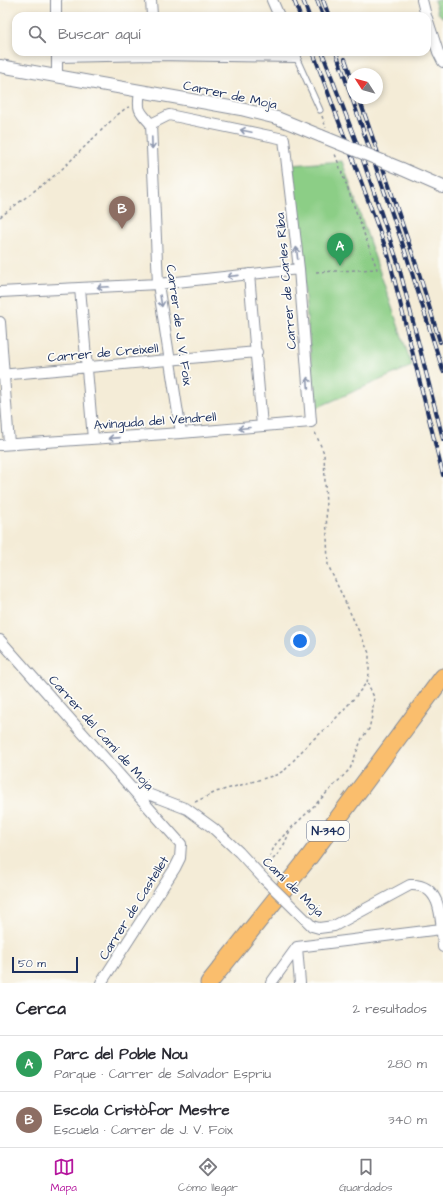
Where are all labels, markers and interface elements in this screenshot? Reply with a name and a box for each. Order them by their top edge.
search box [12,12,431,56]
icon: search [26,23,48,45]
text: Buscar aquí [58,24,140,45]
north arrow [347,68,383,104]
street label: Carrer de Moja [181,76,279,114]
one-way arrow [240,126,253,134]
one-way arrow [149,136,156,149]
pin: B [109,196,135,229]
street label: Carrer de Carles Riba [271,211,301,350]
pin: A [327,233,353,266]
one-way arrow [294,247,301,260]
street label: Carrer de J. V. Foix [162,263,197,388]
one-way arrow [227,272,240,280]
one-way arrow [97,283,110,290]
one-way arrow [157,294,165,307]
street label: Carrer de Creixell [47,339,159,367]
one-way arrow [304,377,311,390]
street label: Avinguda del Vendrell [93,408,217,435]
one-way arrow [238,424,251,431]
one-way arrow [108,434,121,441]
your location [290,631,310,651]
street label: Carrer del Camí de Moja [44,671,158,795]
road number: N-340 [307,821,349,841]
street label: Carrer de Castellet [95,852,174,963]
street label: Camí de Moja [258,853,328,921]
scale bar [12,955,78,974]
text: 50 m [18,956,46,971]
text: Cerca [16,997,66,1021]
text: 2 resultados [353,1000,427,1018]
text: Parc del Poble Nou [54,1044,188,1065]
text: A [25,1055,33,1073]
text: 280 m [388,1055,427,1073]
text: Parque · Carrer de Salvador Espriu [54,1065,271,1083]
text: Escola Cristòfor Mestre [54,1100,230,1121]
text: B [24,1111,34,1129]
text: 340 m [388,1111,427,1129]
text: Escuela · Carrer de J. V. Foix [54,1121,233,1139]
tab: Mapa [51,1156,77,1195]
tab: Cómo llegar [178,1156,238,1195]
tab: Guardados [339,1156,392,1195]

